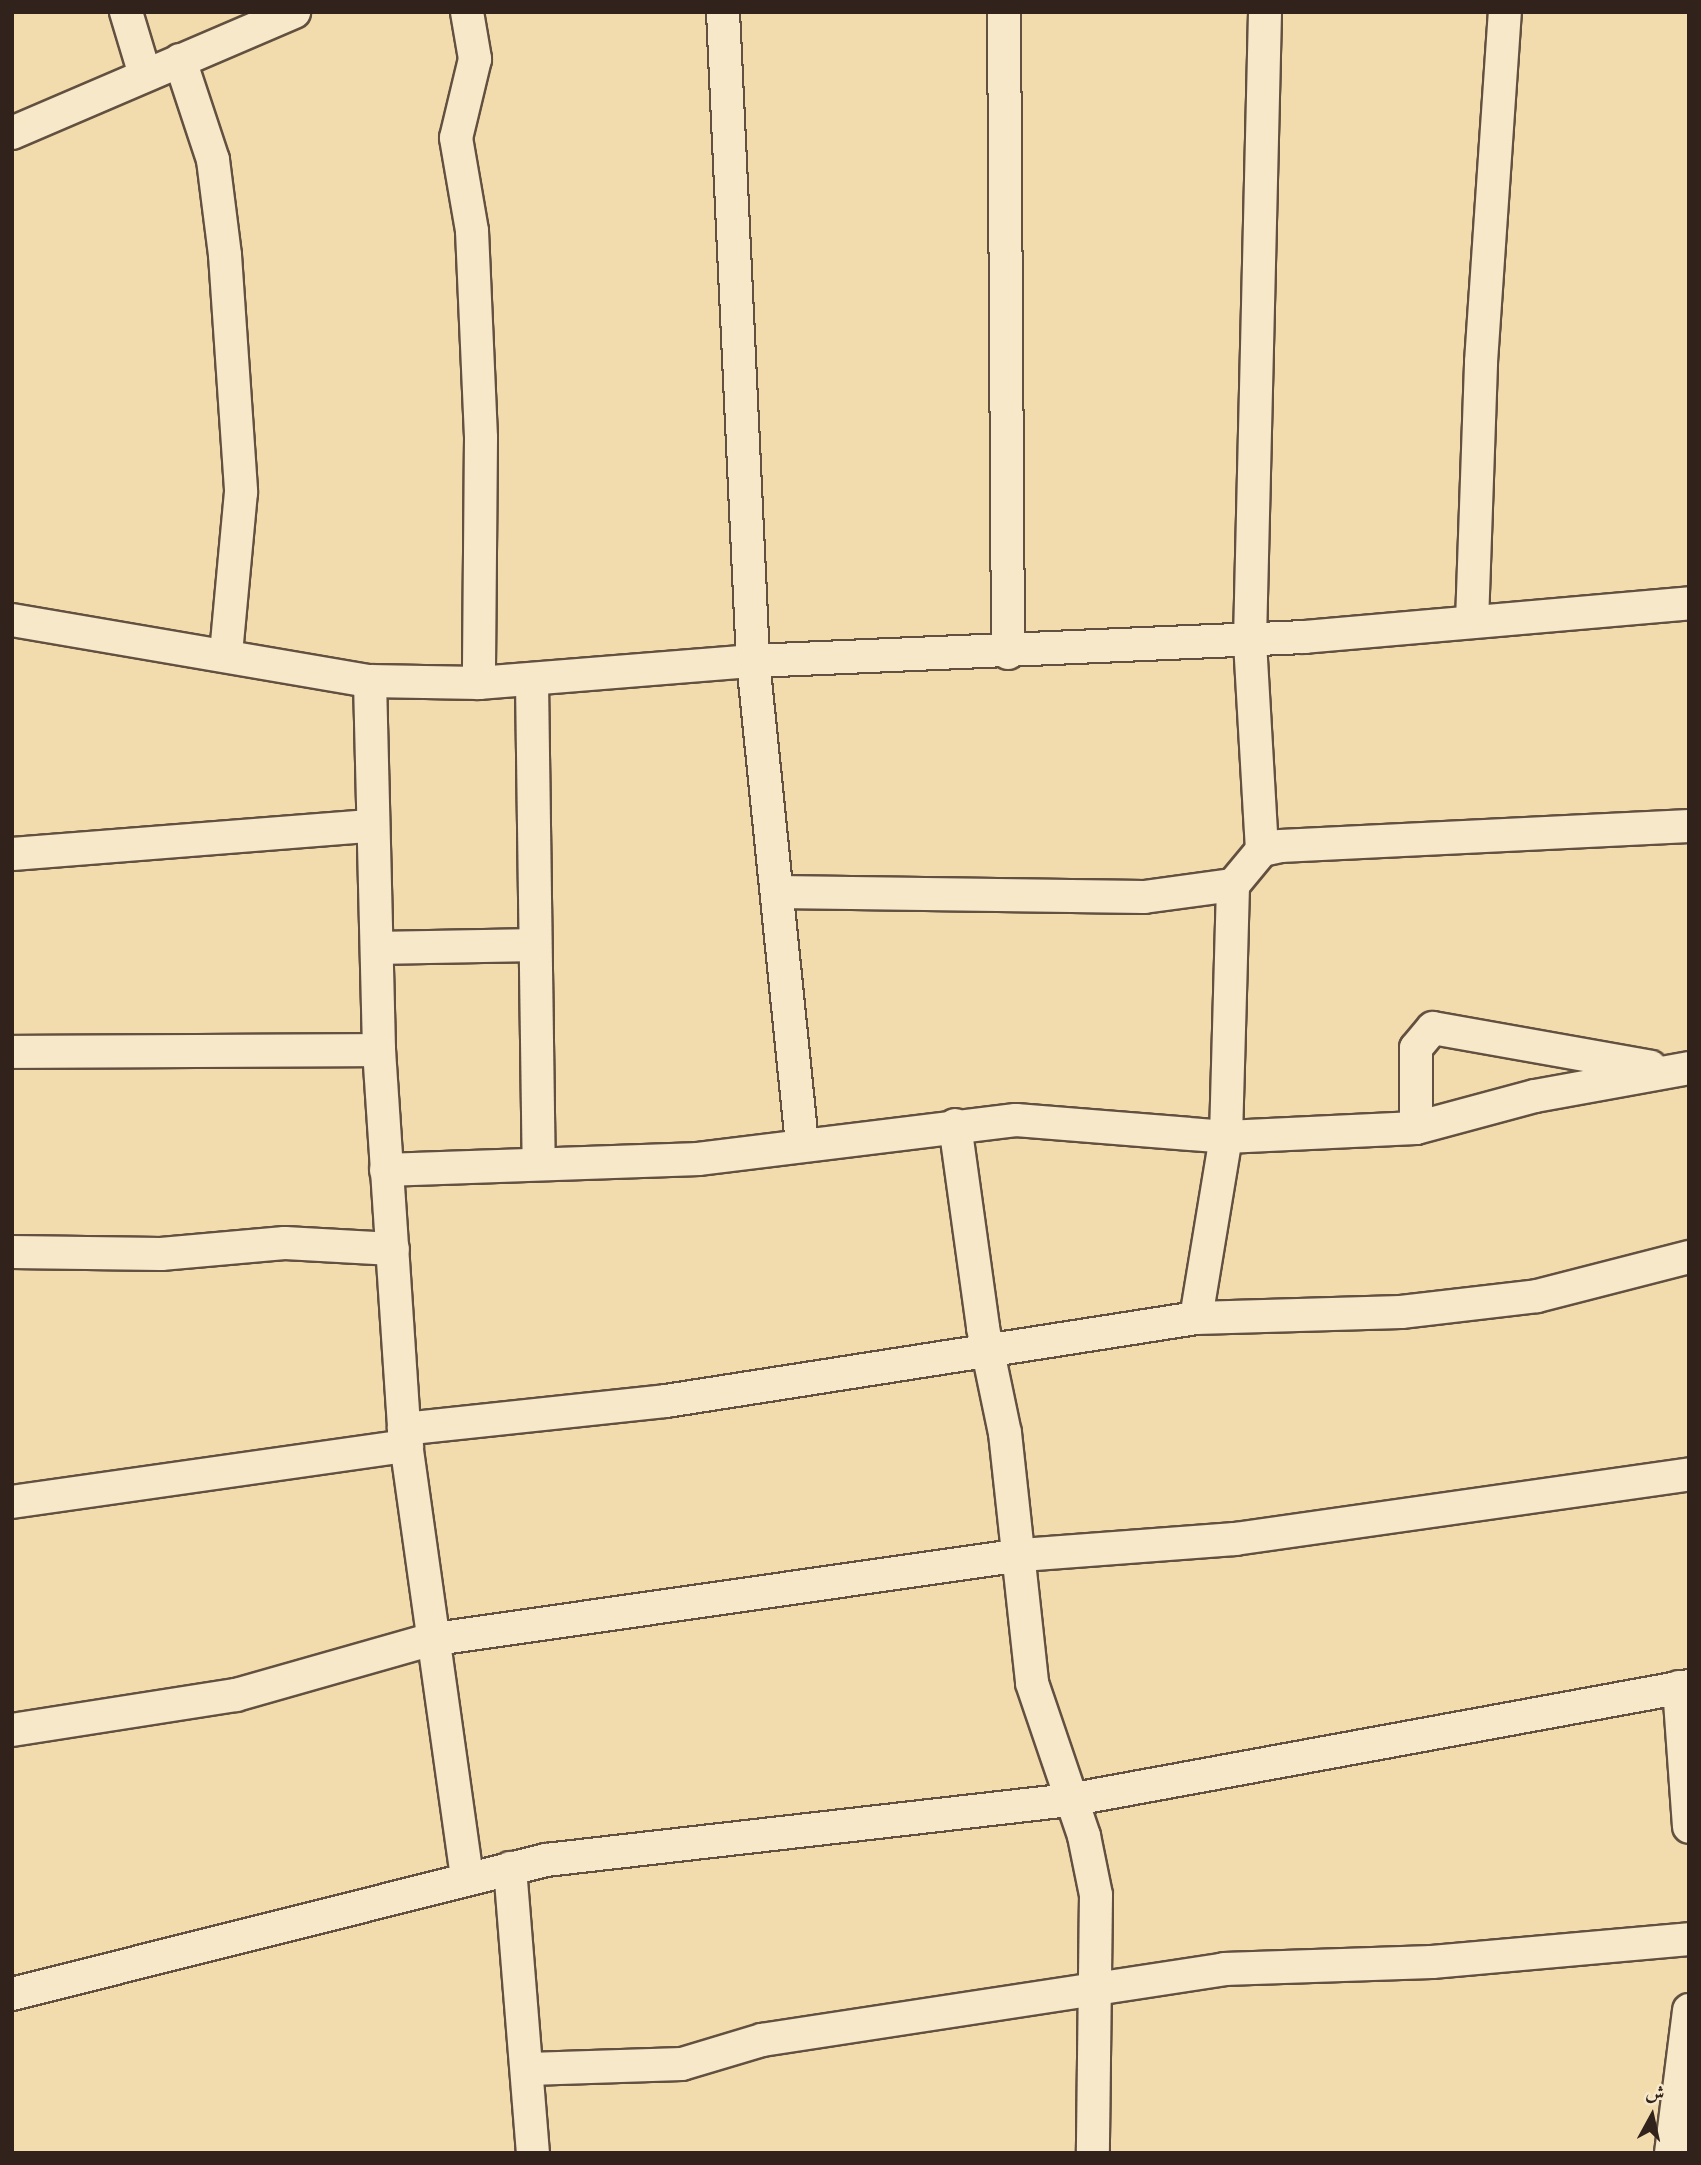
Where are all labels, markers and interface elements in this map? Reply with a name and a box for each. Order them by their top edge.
text: ش [1644,2080,1666,2109]
north arrow [1617,2081,1687,2151]

